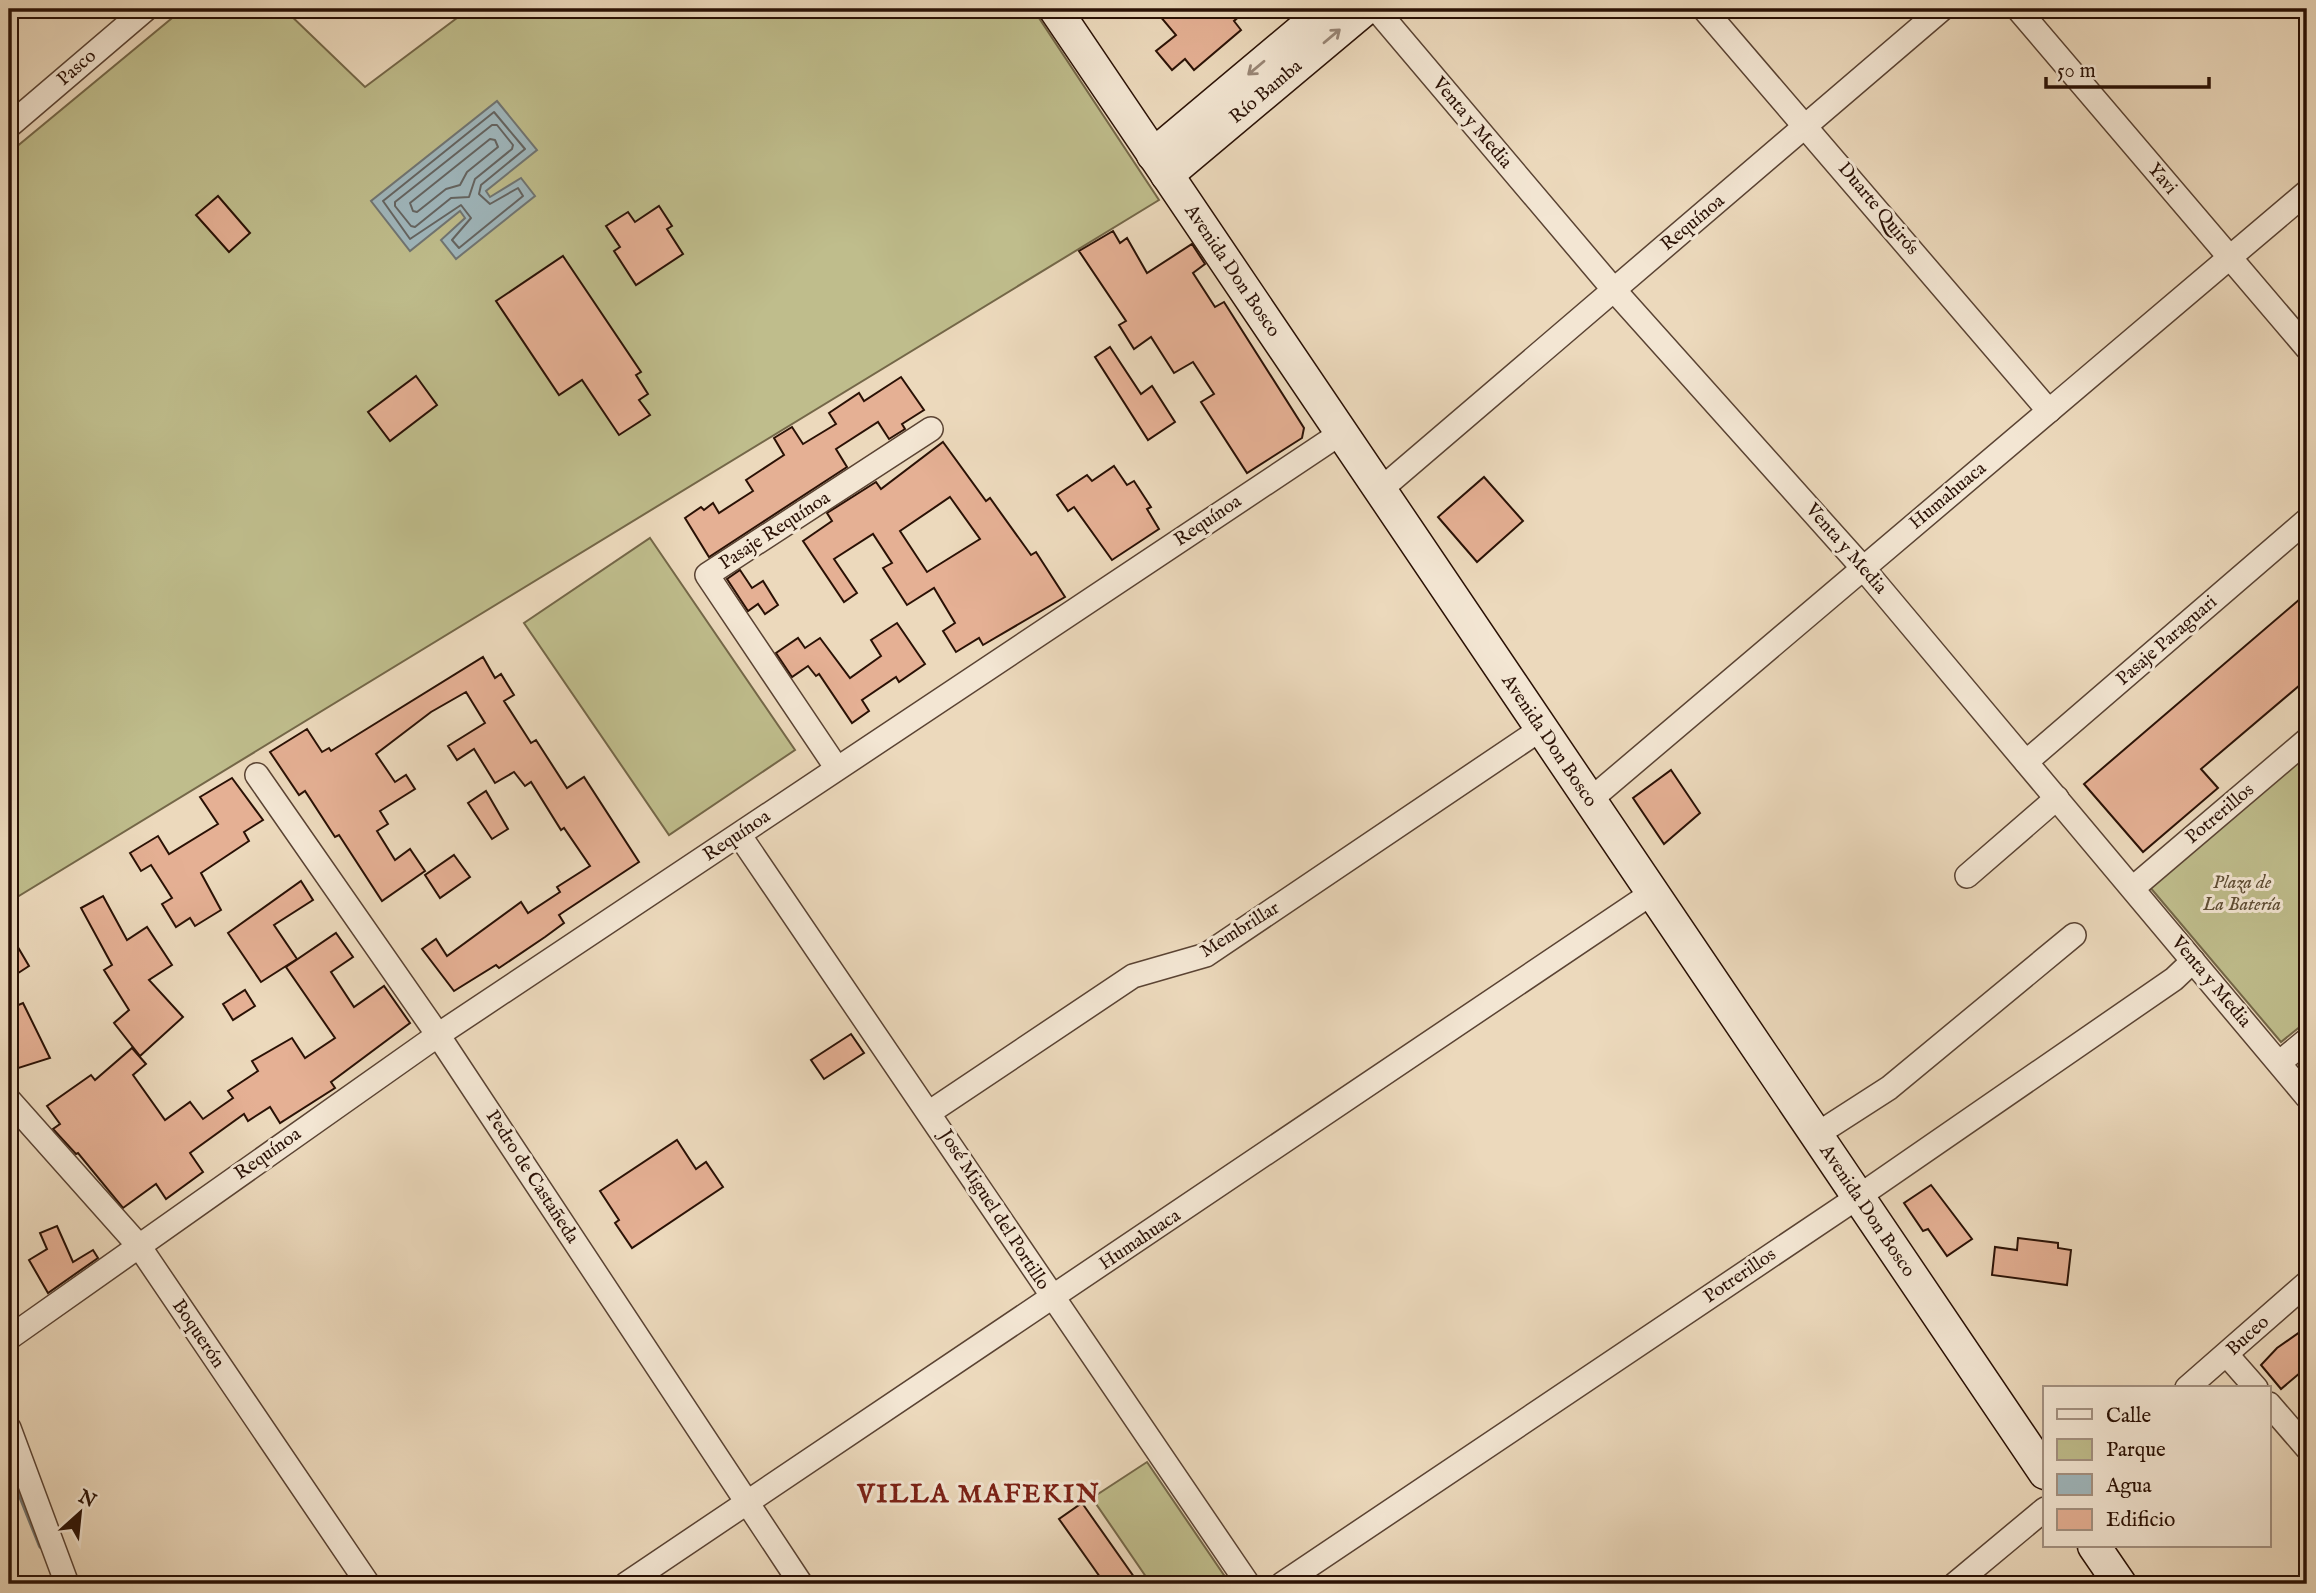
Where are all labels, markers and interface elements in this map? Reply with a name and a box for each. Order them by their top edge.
one-way arrow [1322,29,1340,44]
street label: Pasco [52,44,102,92]
scale bar [2046,46,2209,90]
street label: Río Bamba [1225,54,1308,129]
text: 50 m [2057,58,2096,85]
one-way arrow [1247,60,1265,76]
street label: Venta y Media [1426,71,1518,174]
street label: Duarte Quirós [1832,158,1924,260]
street label: Yavi [2142,158,2182,200]
street label: Requínoa [1656,189,1730,257]
street label: Avenida Don Bosco [1178,199,1285,342]
street label: Humahuaca [1905,456,1992,535]
street label: Pasaje Requínoa [715,486,836,576]
street label: Requínoa [1170,489,1247,552]
street label: Venta y Media [1799,498,1892,600]
street label: Pasaje Paraguari [2112,591,2222,691]
street label: Avenida Don Bosco [1495,669,1602,812]
street label: Potrerillos [2181,778,2259,850]
street label: Requínoa [699,804,776,867]
park label: Plaza de La Batería [2202,871,2281,917]
street label: Membrillar [1196,896,1284,964]
street label: Venta y Media [2165,930,2257,1033]
street label: Pedro de Castañeda [480,1106,585,1249]
street label: Requínoa [230,1122,307,1186]
street label: José Miguel del Portillo [932,1124,1055,1295]
street label: Avenida Don Bosco [1813,1139,1920,1282]
street label: Humahuaca [1095,1204,1186,1276]
street label: Potrerillos [1699,1243,1781,1309]
street label: Boquerón [166,1295,230,1373]
street label: Buceo [2222,1311,2274,1361]
legend [2043,1386,2270,1548]
text: Calle [2106,1403,2151,1430]
text: Parque [2106,1437,2166,1464]
text: Agua [2105,1473,2152,1500]
north arrow [46,1478,116,1548]
district label: VILLA MAFEKIN [856,1478,1101,1511]
text: N [73,1485,100,1514]
text: Edificio [2106,1507,2175,1534]

